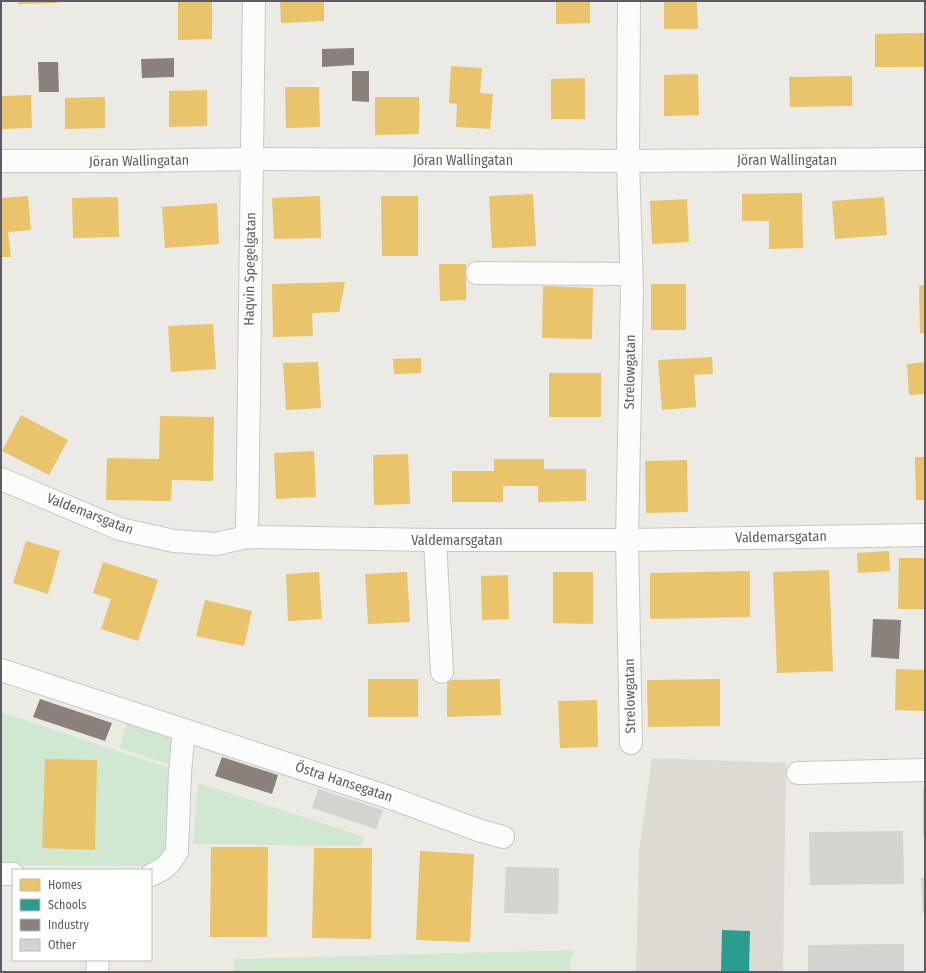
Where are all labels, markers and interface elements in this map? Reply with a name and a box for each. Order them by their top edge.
street label: Jöran Wallingatan [89,152,189,170]
street label: Jöran Wallingatan [413,152,513,169]
street label: Jöran Wallingatan [737,152,837,169]
street label: Haqvin Spegelgatan [241,212,259,326]
street label: Strelowgatan [621,334,639,410]
street label: Valdemarsgatan [44,490,136,538]
street label: Valdemarsgatan [735,528,827,546]
street label: Valdemarsgatan [411,532,503,549]
street label: Strelowgatan [621,658,639,734]
street label: Östra Hansegatan [293,757,395,806]
legend [12,869,152,961]
text: Homes [48,878,82,892]
text: Schools [48,898,86,912]
text: Industry [48,918,89,932]
text: Other [48,938,77,952]

